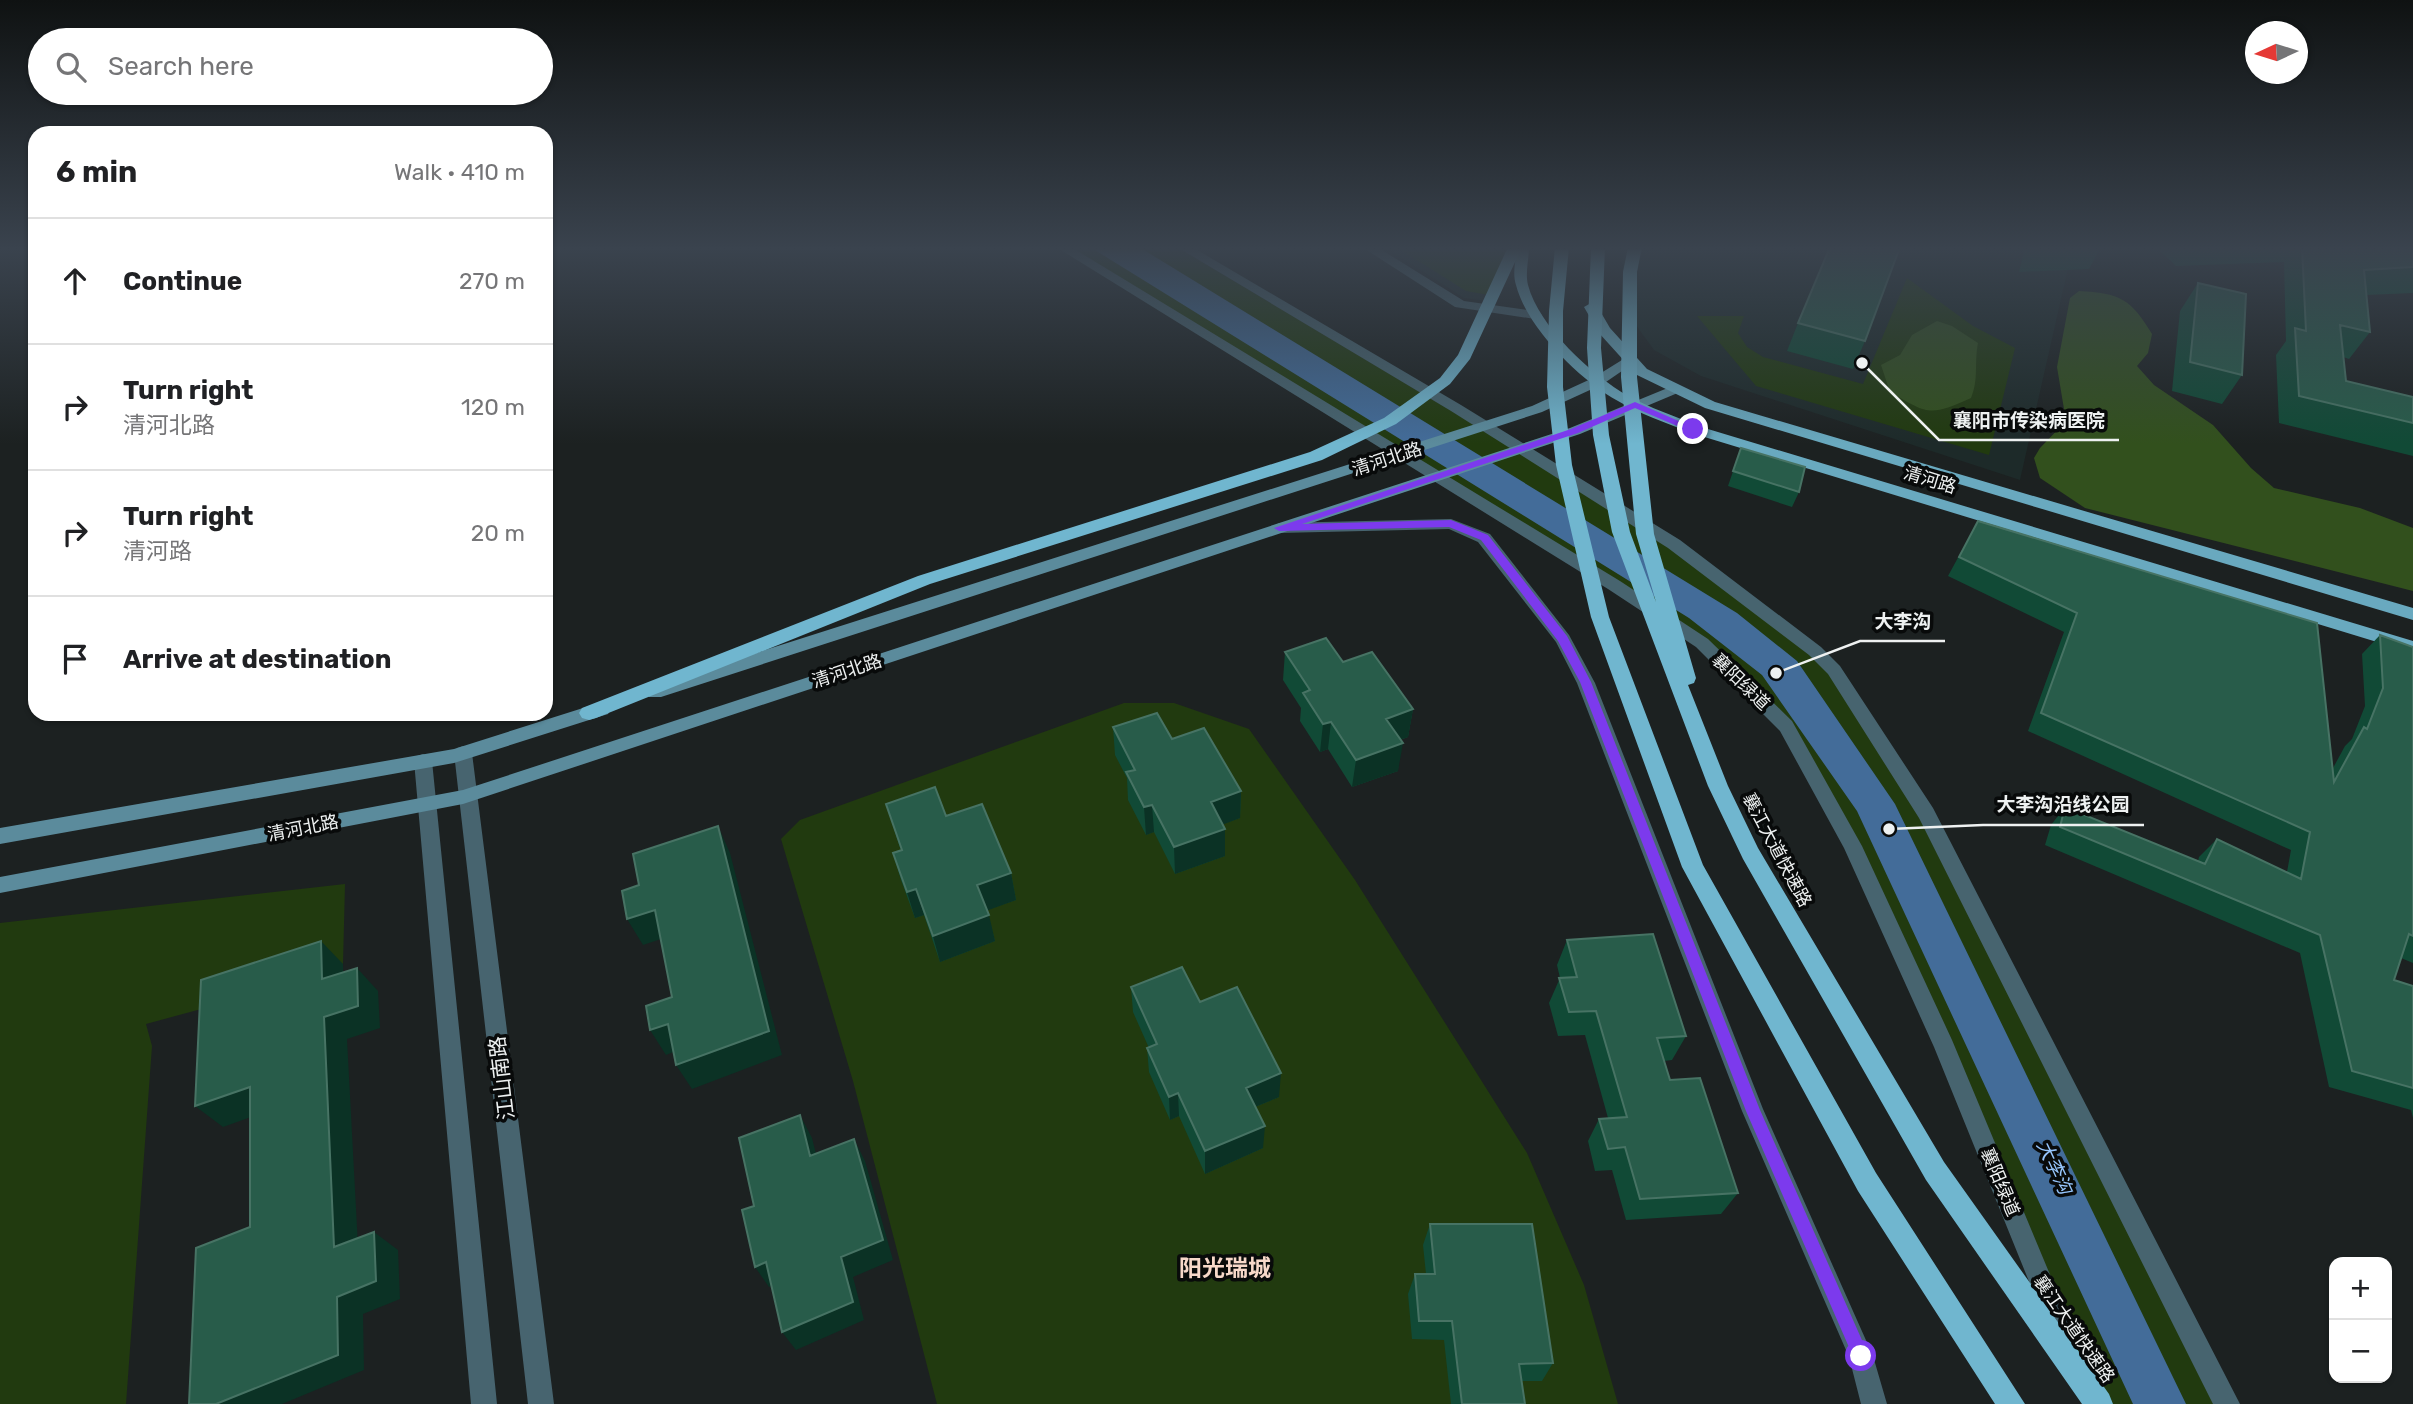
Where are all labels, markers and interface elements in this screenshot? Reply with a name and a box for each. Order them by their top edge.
north arrow [2245,21,2308,84]
search box [28,28,553,105]
icon: search [52,48,90,86]
text: Search here [108,51,254,82]
text: 6 min [56,154,137,190]
text: Walk · 410 m [394,158,525,186]
icon: ahead [56,262,94,300]
text: Continue [123,266,242,297]
text: 270 m [459,267,525,295]
text: Turn right [123,375,253,406]
icon: right [56,388,94,426]
text: 120 m [461,393,525,421]
callout: 襄阳市传染病医院 [1939,400,2119,440]
text: 襄阳市传染病医院 [1953,409,2105,432]
text: 清河北路 [123,411,215,439]
route end [1677,413,1708,444]
street label: 清河北路 [1349,437,1425,481]
street label: 清河路 [1901,462,1959,498]
text: Turn right [123,501,253,532]
icon: right [56,514,94,552]
text: 20 m [471,519,525,547]
text: 清河路 [123,537,192,565]
callout: 大李沟 [1860,601,1945,641]
text: 大李沟 [1874,610,1932,633]
icon: arrive [56,640,94,678]
text: Arrive at destination [123,644,391,675]
street label: 清河北路 [809,649,885,693]
street label: 襄阳绿道 [1707,649,1775,715]
callout: 大李沟沿线公园 [1983,785,2144,825]
street label: 襄江大道快速路 [1738,789,1816,911]
text: 大李沟沿线公园 [1996,793,2130,816]
street label: 清河北路 [266,810,340,846]
street label: 江山南路 [484,1035,519,1121]
water label: 大李沟 [2032,1137,2078,1200]
street label: 襄阳绿道 [1976,1145,2024,1219]
district label: 阳光瑞城 [1179,1254,1271,1282]
map controls [2329,1257,2392,1383]
button: + [2329,1257,2392,1320]
street label: 襄江大道快速路 [2029,1271,2119,1387]
button: − [2329,1320,2392,1383]
route start [1845,1340,1876,1371]

